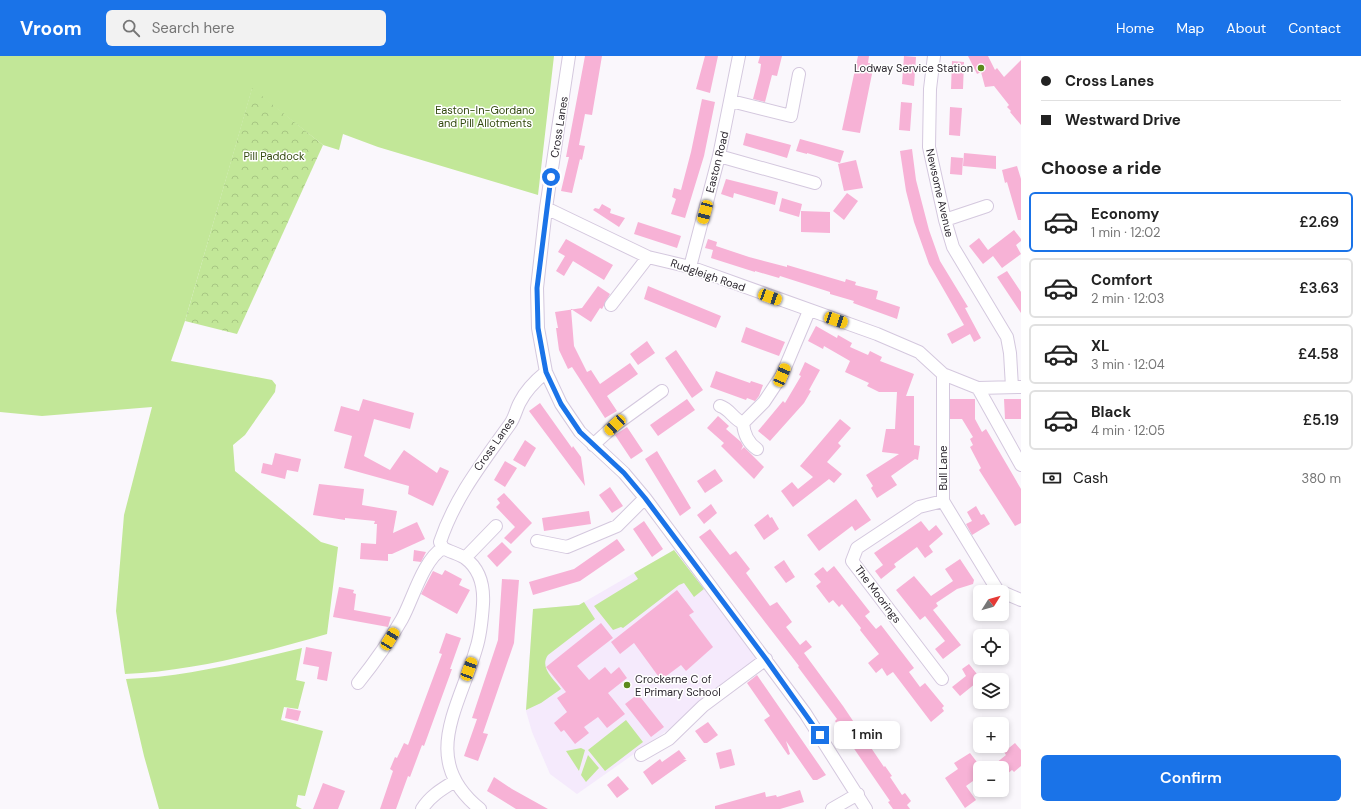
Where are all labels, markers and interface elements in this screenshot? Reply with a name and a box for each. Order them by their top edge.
search box [106,10,386,46]
text: Vroom [20,16,82,41]
icon: search [120,17,142,39]
text: Search here [152,18,234,38]
text: Home [1116,19,1154,37]
text: Map [1176,19,1204,37]
text: About [1226,19,1266,37]
text: Contact [1288,19,1341,37]
place label: Lodway Service Station [854,61,973,75]
marker: Lodway Service Station [976,63,986,73]
text: Cross Lanes [1065,71,1154,91]
street label: Cross Lanes [547,95,571,159]
park label: Easton-In-Gordano and Pill Allotments [435,103,535,130]
text: Westward Drive [1065,110,1181,130]
street label: Easton Road [703,130,731,194]
street label: Newsome Avenue [923,147,957,239]
park label: Pill Paddock [243,149,305,163]
text: Choose a ride [1041,156,1162,180]
route start [542,168,560,186]
car [696,199,714,225]
icon: car [1043,204,1079,240]
text: Economy [1091,204,1159,224]
text: £2.69 [1299,212,1339,232]
text: 1 min · 12:02 [1091,224,1161,241]
street label: Rudgleigh Road [669,256,747,294]
icon: car [1043,270,1079,306]
text: Comfort [1091,270,1152,290]
text: £3.63 [1299,278,1339,298]
car [757,287,783,307]
text: 2 min · 12:03 [1091,290,1164,307]
car [823,310,849,330]
icon: car [1043,336,1079,372]
text: XL [1091,336,1109,356]
text: £4.58 [1298,344,1339,364]
text: 3 min · 12:04 [1091,356,1165,373]
car [772,362,792,388]
icon: car [1043,402,1079,438]
text: Black [1091,402,1131,422]
text: £5.19 [1303,410,1339,430]
car [602,412,628,438]
street label: Cross Lanes [470,415,518,473]
text: 4 min · 12:05 [1091,422,1165,439]
street label: Bull Lane [936,445,950,491]
icon: cash [1041,467,1063,489]
text: Cash [1073,468,1108,488]
text: 380 m [1301,470,1341,487]
street label: The Moorings [852,562,904,626]
north arrow [973,585,1009,621]
map controls [973,585,1009,797]
car [379,626,401,652]
button: locate [973,629,1009,665]
car [459,656,479,682]
place label: Crockerne C of E Primary School [635,672,721,699]
button: layers [973,673,1009,709]
marker: Crockerne C of E Primary School [622,680,632,690]
button: + [973,717,1009,753]
callout: 1 min [834,721,900,749]
route end [811,726,829,744]
text: 1 min [851,726,883,743]
button: Confirm [1041,755,1341,801]
button: − [973,761,1009,797]

